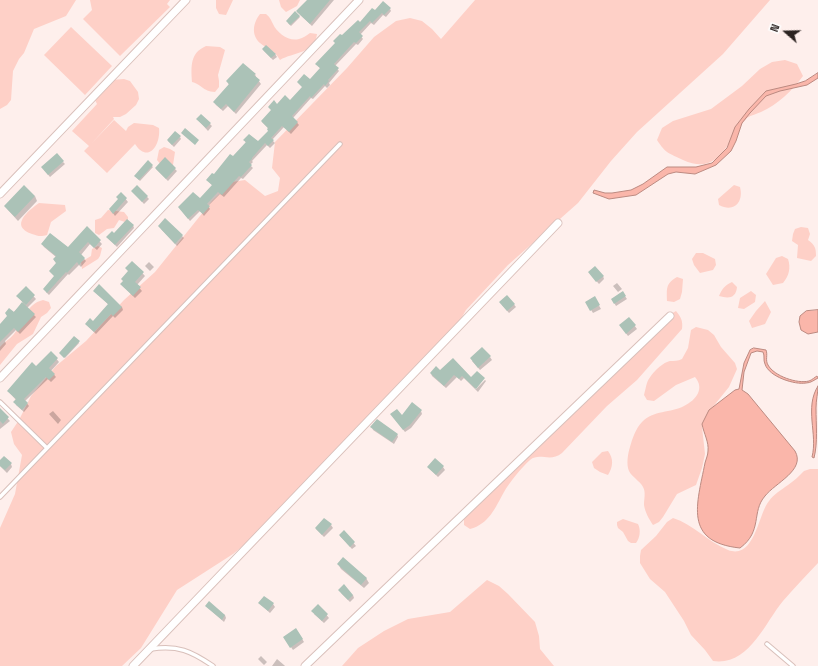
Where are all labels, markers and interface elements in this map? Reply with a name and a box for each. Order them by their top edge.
north arrow [766,12,806,52]
text: N [767,22,783,34]

